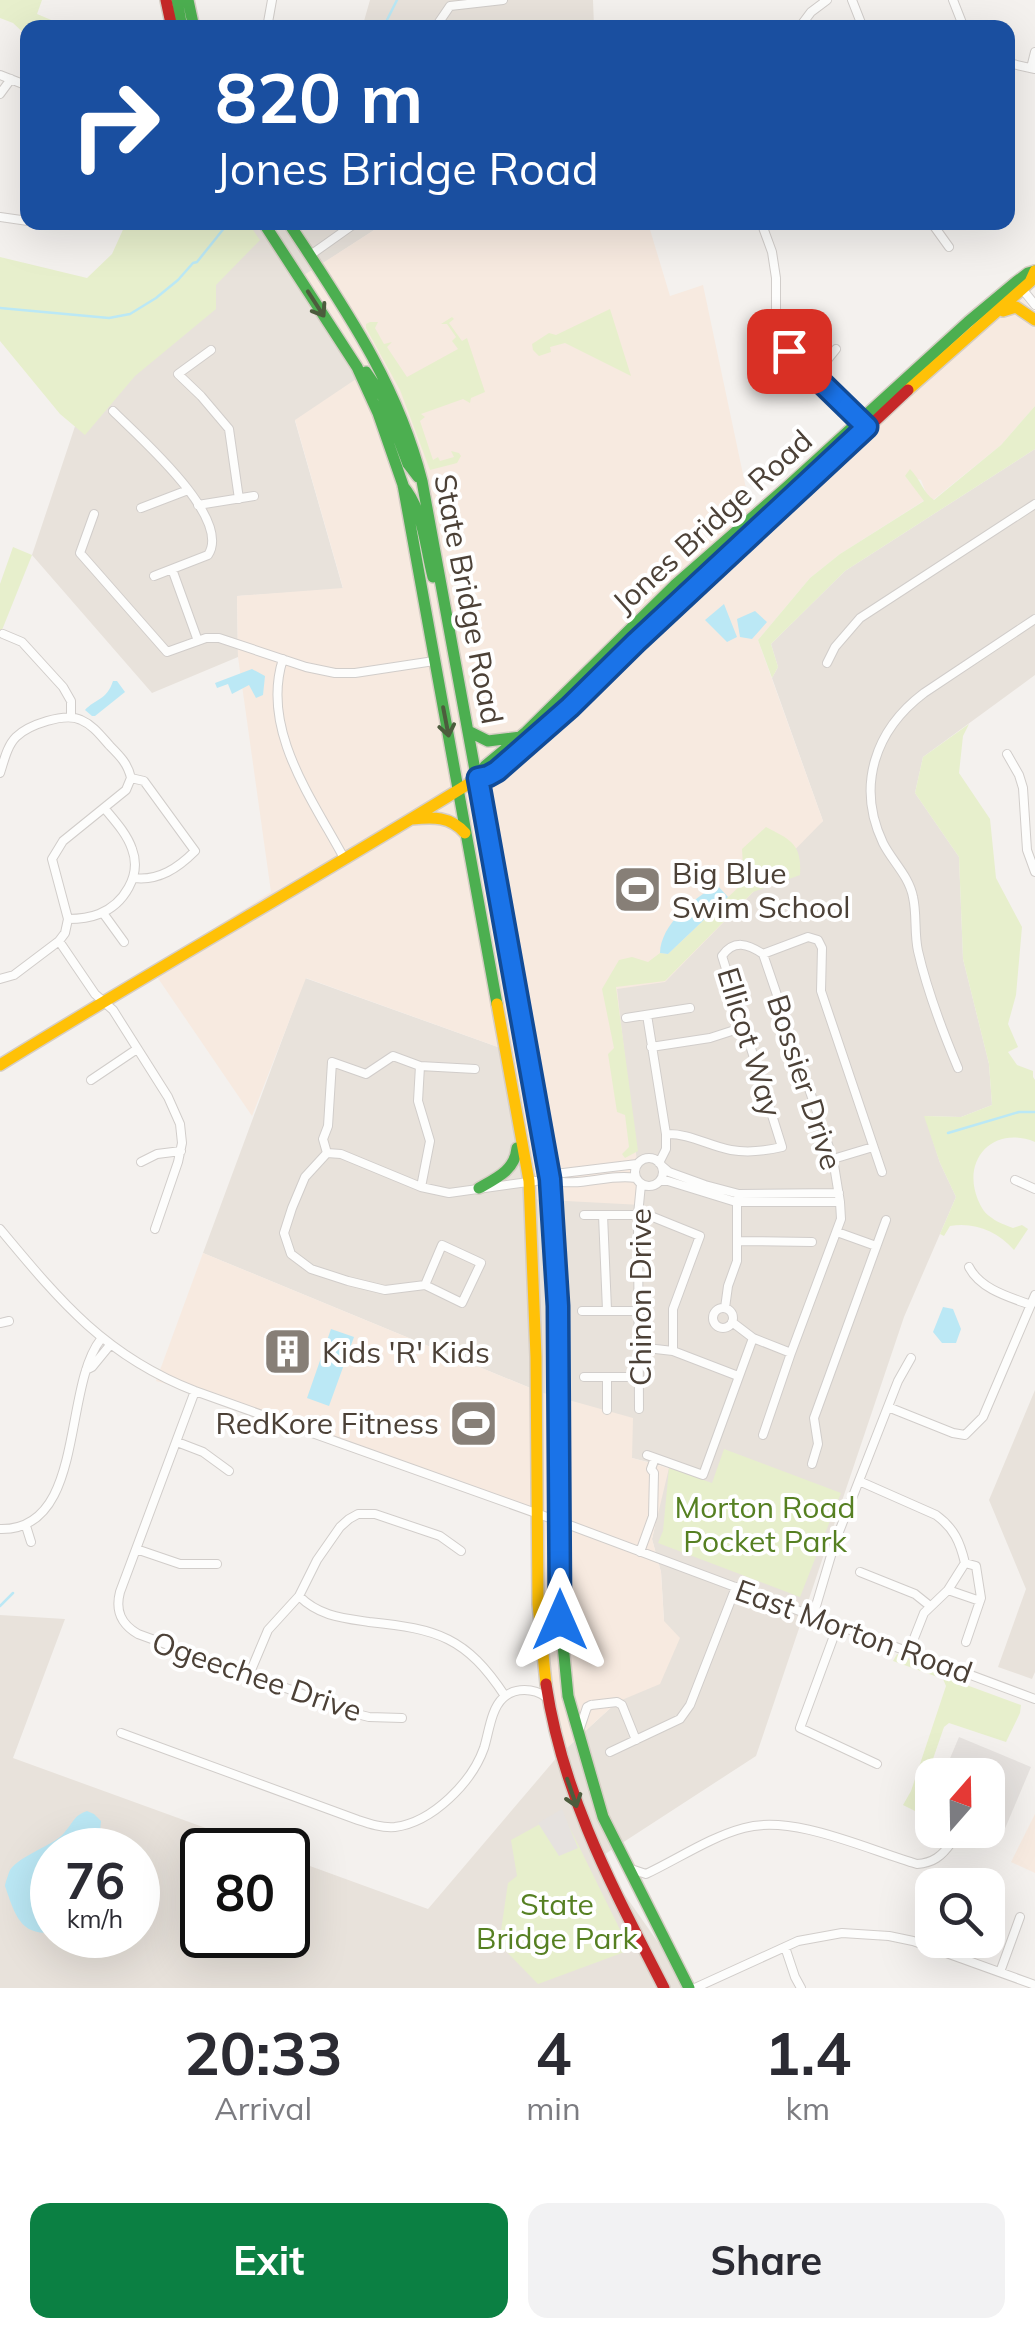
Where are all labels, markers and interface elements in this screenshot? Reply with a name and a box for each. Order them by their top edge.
text: 820 m [215,53,423,141]
icon: right [50,60,180,190]
text: Jones Bridge Road [215,140,599,196]
one-way arrow [306,290,327,318]
pin [747,309,832,394]
icon: arrive [762,324,817,379]
street label: Jones Bridge Road [604,421,820,621]
street label: State Bridge Road [426,471,512,727]
one-way arrow [437,706,456,738]
place label: Big Blue Swim School [672,854,850,926]
sports icon: Big Blue Swim School [611,864,663,916]
street label: Ellicot Way [709,963,791,1121]
street label: Bossier Drive [759,990,851,1174]
street label: Chinon Drive [621,1208,659,1386]
building icon: Kids 'R' Kids [261,1326,313,1378]
place label: Kids 'R' Kids [322,1333,490,1371]
sports icon: RedKore Fitness [448,1397,500,1449]
place label: RedKore Fitness [215,1404,439,1442]
park label: Morton Road Pocket Park [675,1488,856,1560]
position arrow [508,1568,612,1672]
street label: East Morton Road [730,1570,978,1692]
street label: Ogeechee Drive [147,1622,367,1730]
north arrow [915,1758,1005,1848]
map controls [915,1758,1005,1958]
one-way arrow [564,1776,582,1807]
speed limit sign: 80 [180,1828,310,1958]
text: 76 [65,1849,125,1912]
button: search [915,1868,1005,1958]
park label: State Bridge Park [476,1885,638,1957]
text: km/h [67,1903,123,1934]
text: 20:33 [184,2015,343,2090]
text: 4 [536,2015,572,2090]
text: 1.4 [764,2015,851,2090]
text: Arrival [214,2088,312,2128]
text: min [526,2088,581,2128]
text: km [786,2088,830,2128]
button: Exit [30,2203,508,2318]
button: Share [528,2203,1005,2318]

